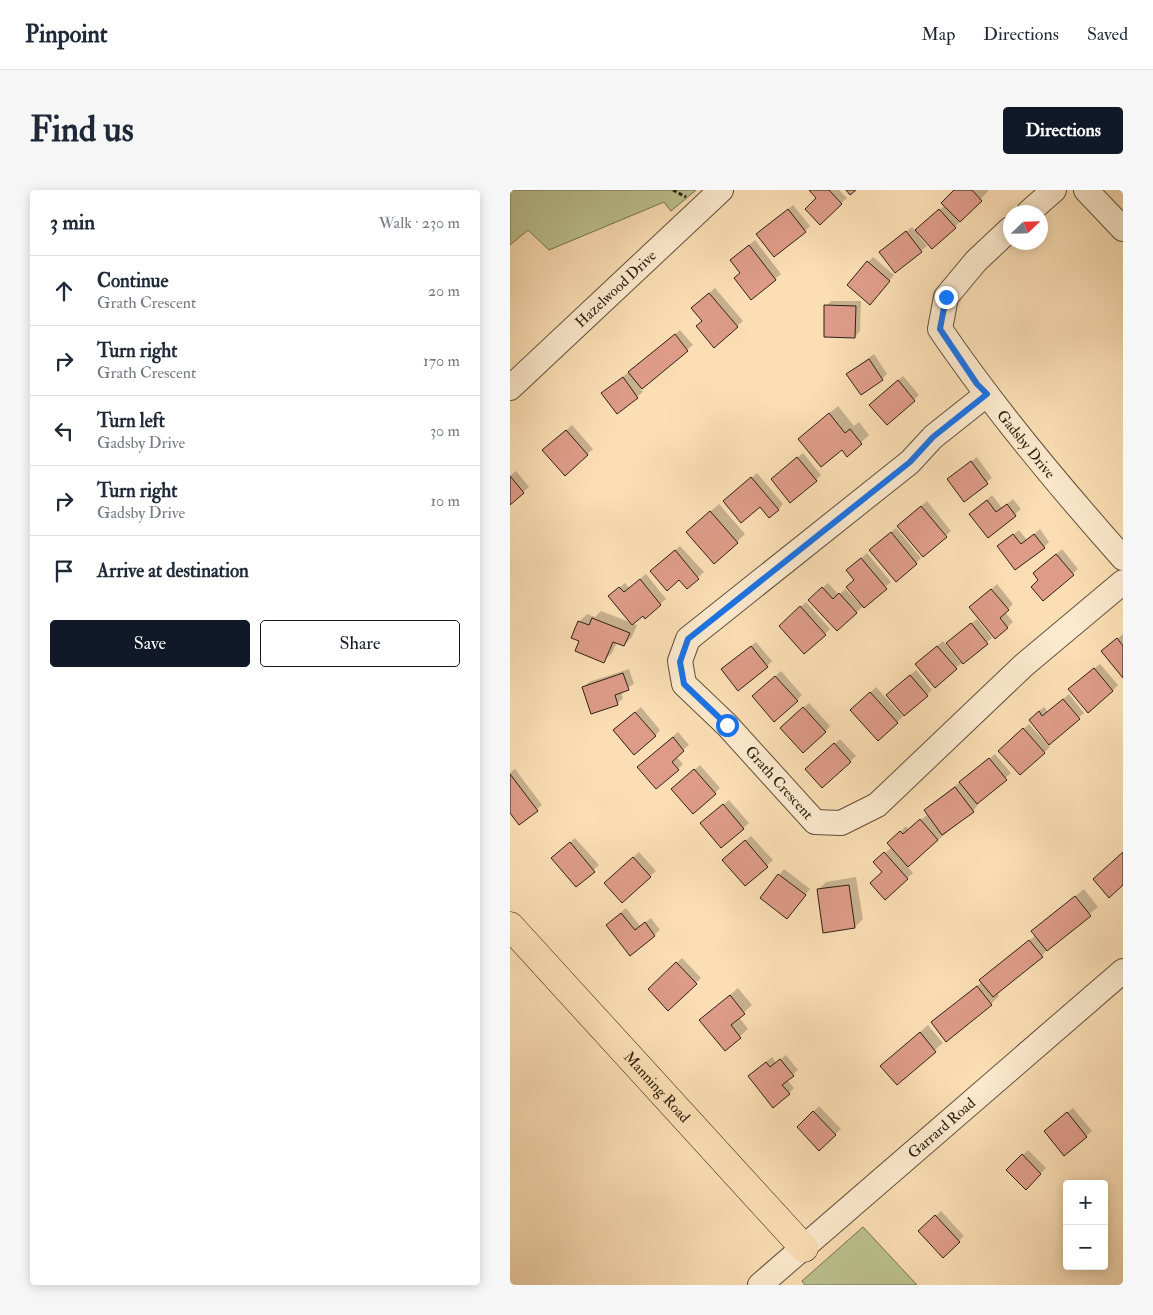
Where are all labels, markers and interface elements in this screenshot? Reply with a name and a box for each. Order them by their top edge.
text: Pinpoint [25,19,108,50]
text: Map [922,23,955,46]
text: Directions [983,23,1059,46]
text: Saved [1087,23,1128,46]
button: Directions [1003,107,1123,154]
text: Find us [30,108,134,152]
north arrow [1003,205,1048,250]
text: 3 min [50,209,95,236]
text: Walk · 230 m [379,213,460,233]
street label: Hazelwood Drive [571,246,660,331]
text: Continue [97,269,168,293]
icon: ahead [50,277,78,305]
text: 20 m [428,281,460,301]
route end [935,286,958,309]
text: Grath Crescent [97,293,196,313]
text: Turn right [97,339,177,363]
icon: right [50,347,78,375]
text: 170 m [423,351,460,371]
text: Grath Crescent [97,363,196,383]
street label: Gadsby Drive [993,406,1060,482]
text: Turn left [97,409,165,433]
icon: left [50,417,78,445]
text: 30 m [430,421,460,441]
text: Gadsby Drive [97,433,185,453]
text: Turn right [97,479,177,503]
icon: right [50,487,78,515]
text: 10 m [430,491,460,511]
text: Gadsby Drive [97,503,185,523]
icon: arrive [50,557,78,585]
text: Arrive at destination [97,559,249,583]
button: Save [50,620,250,667]
button: Share [260,620,460,667]
route start [716,714,739,737]
street label: Grath Crescent [741,742,818,824]
street label: Manning Road [620,1047,695,1127]
street label: Garrard Road [904,1093,980,1163]
map controls [1063,1180,1108,1270]
button: + [1063,1180,1108,1225]
button: − [1063,1225,1108,1270]

